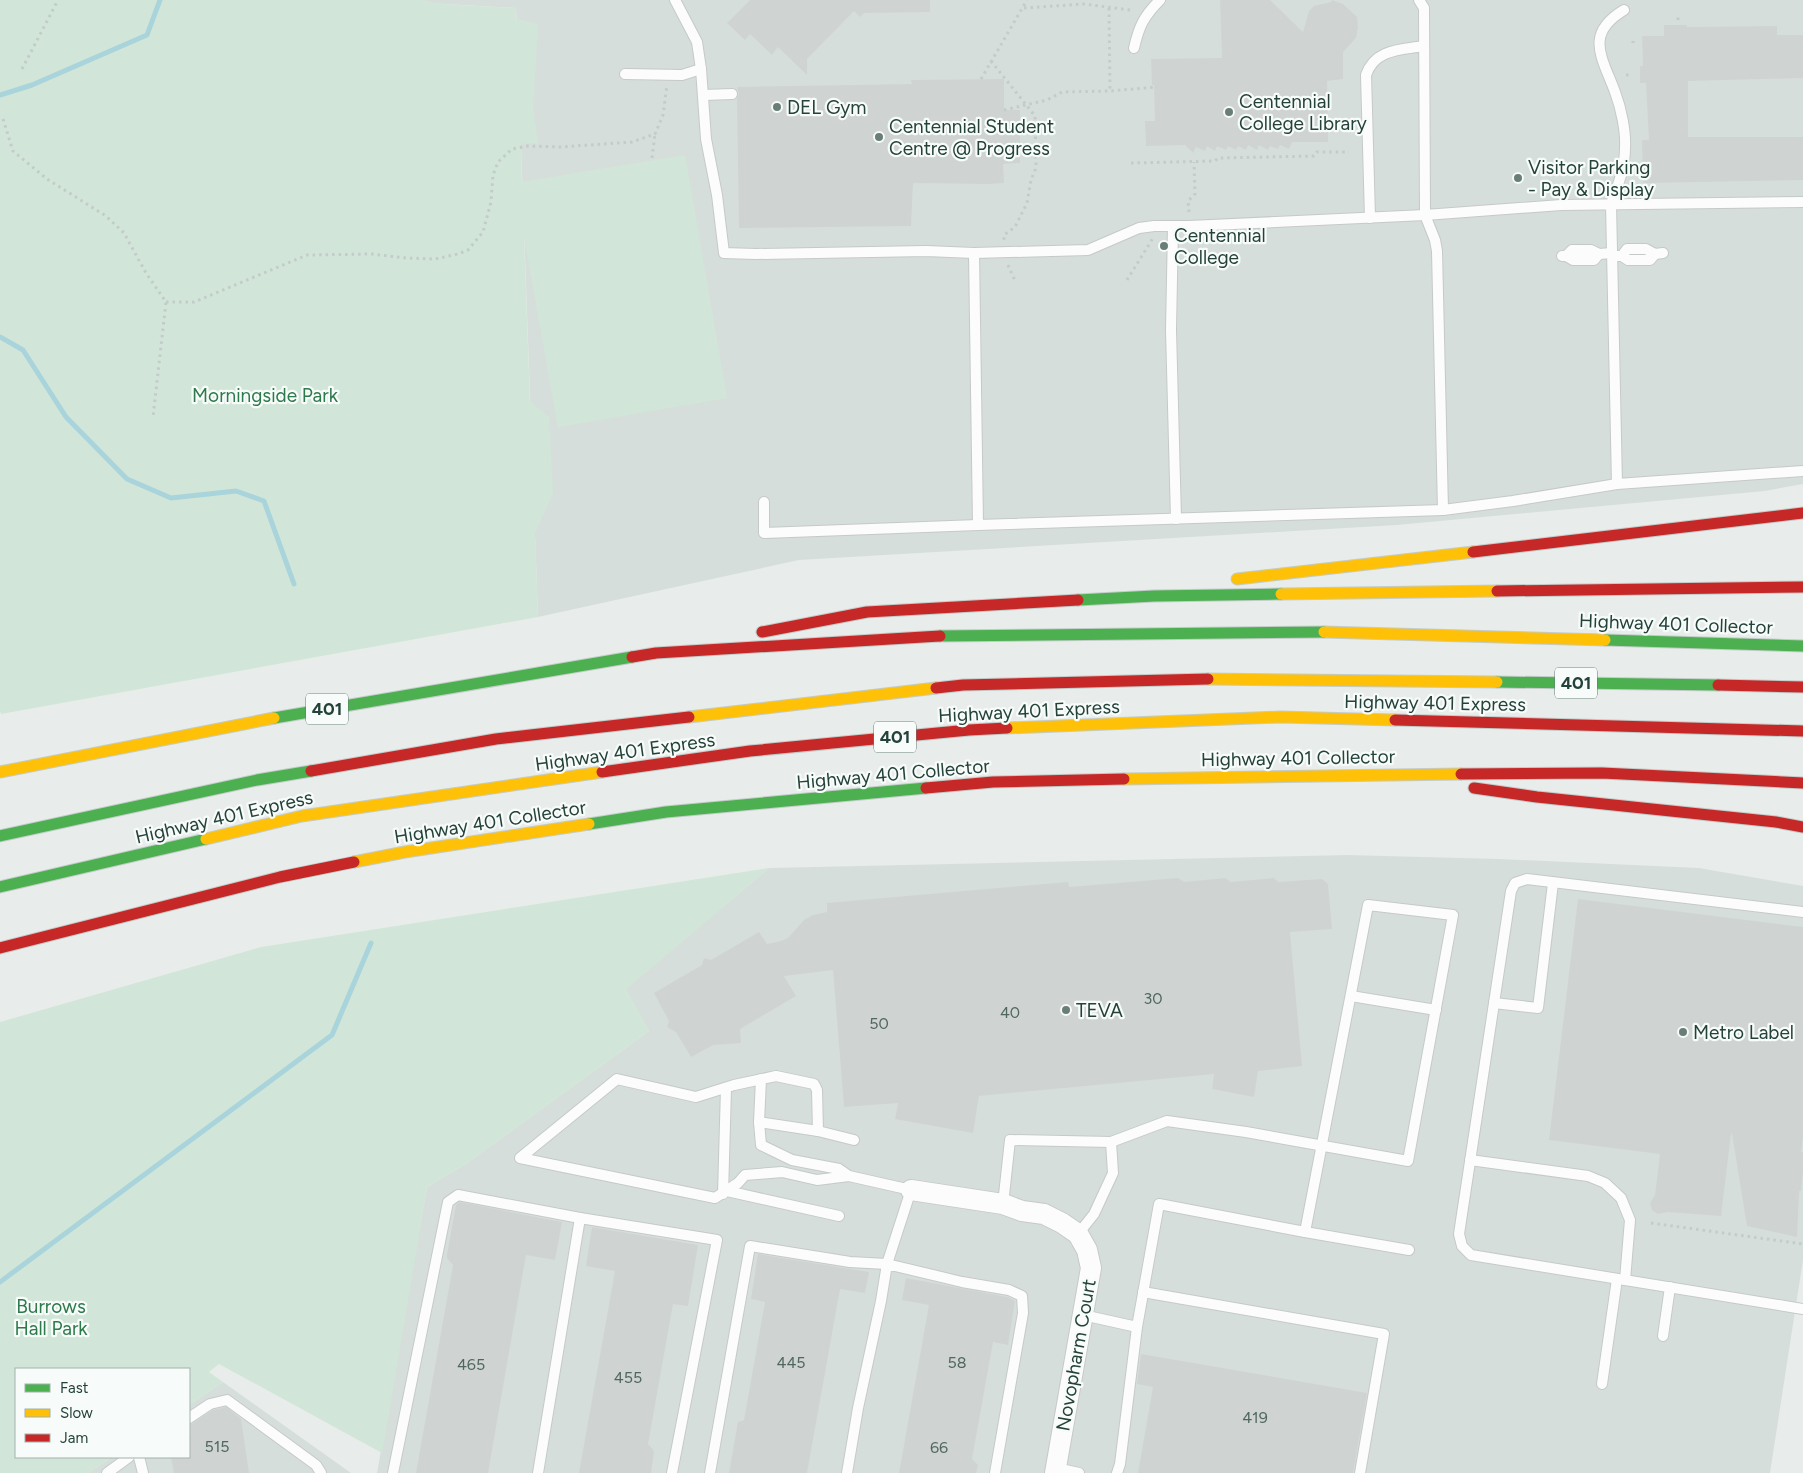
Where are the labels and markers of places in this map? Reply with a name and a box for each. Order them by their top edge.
place label: Centennial College Library [1239,90,1367,135]
place label: DEL Gym [787,96,867,119]
marker: DEL Gym [771,101,783,113]
marker: Centennial College Library [1223,106,1235,118]
place label: Centennial Student Centre @ Progress [889,115,1054,160]
marker: Centennial Student Centre @ Progress [873,131,885,143]
place label: Visitor Parking - Pay & Display [1528,156,1654,201]
marker: Visitor Parking - Pay & Display [1512,172,1524,184]
place label: Centennial College [1174,224,1266,269]
marker: Centennial College [1158,240,1170,252]
place label: TEVA [1076,999,1123,1022]
marker: TEVA [1060,1004,1072,1016]
place label: Metro Label [1693,1021,1794,1044]
marker: Metro Label [1677,1026,1689,1038]

